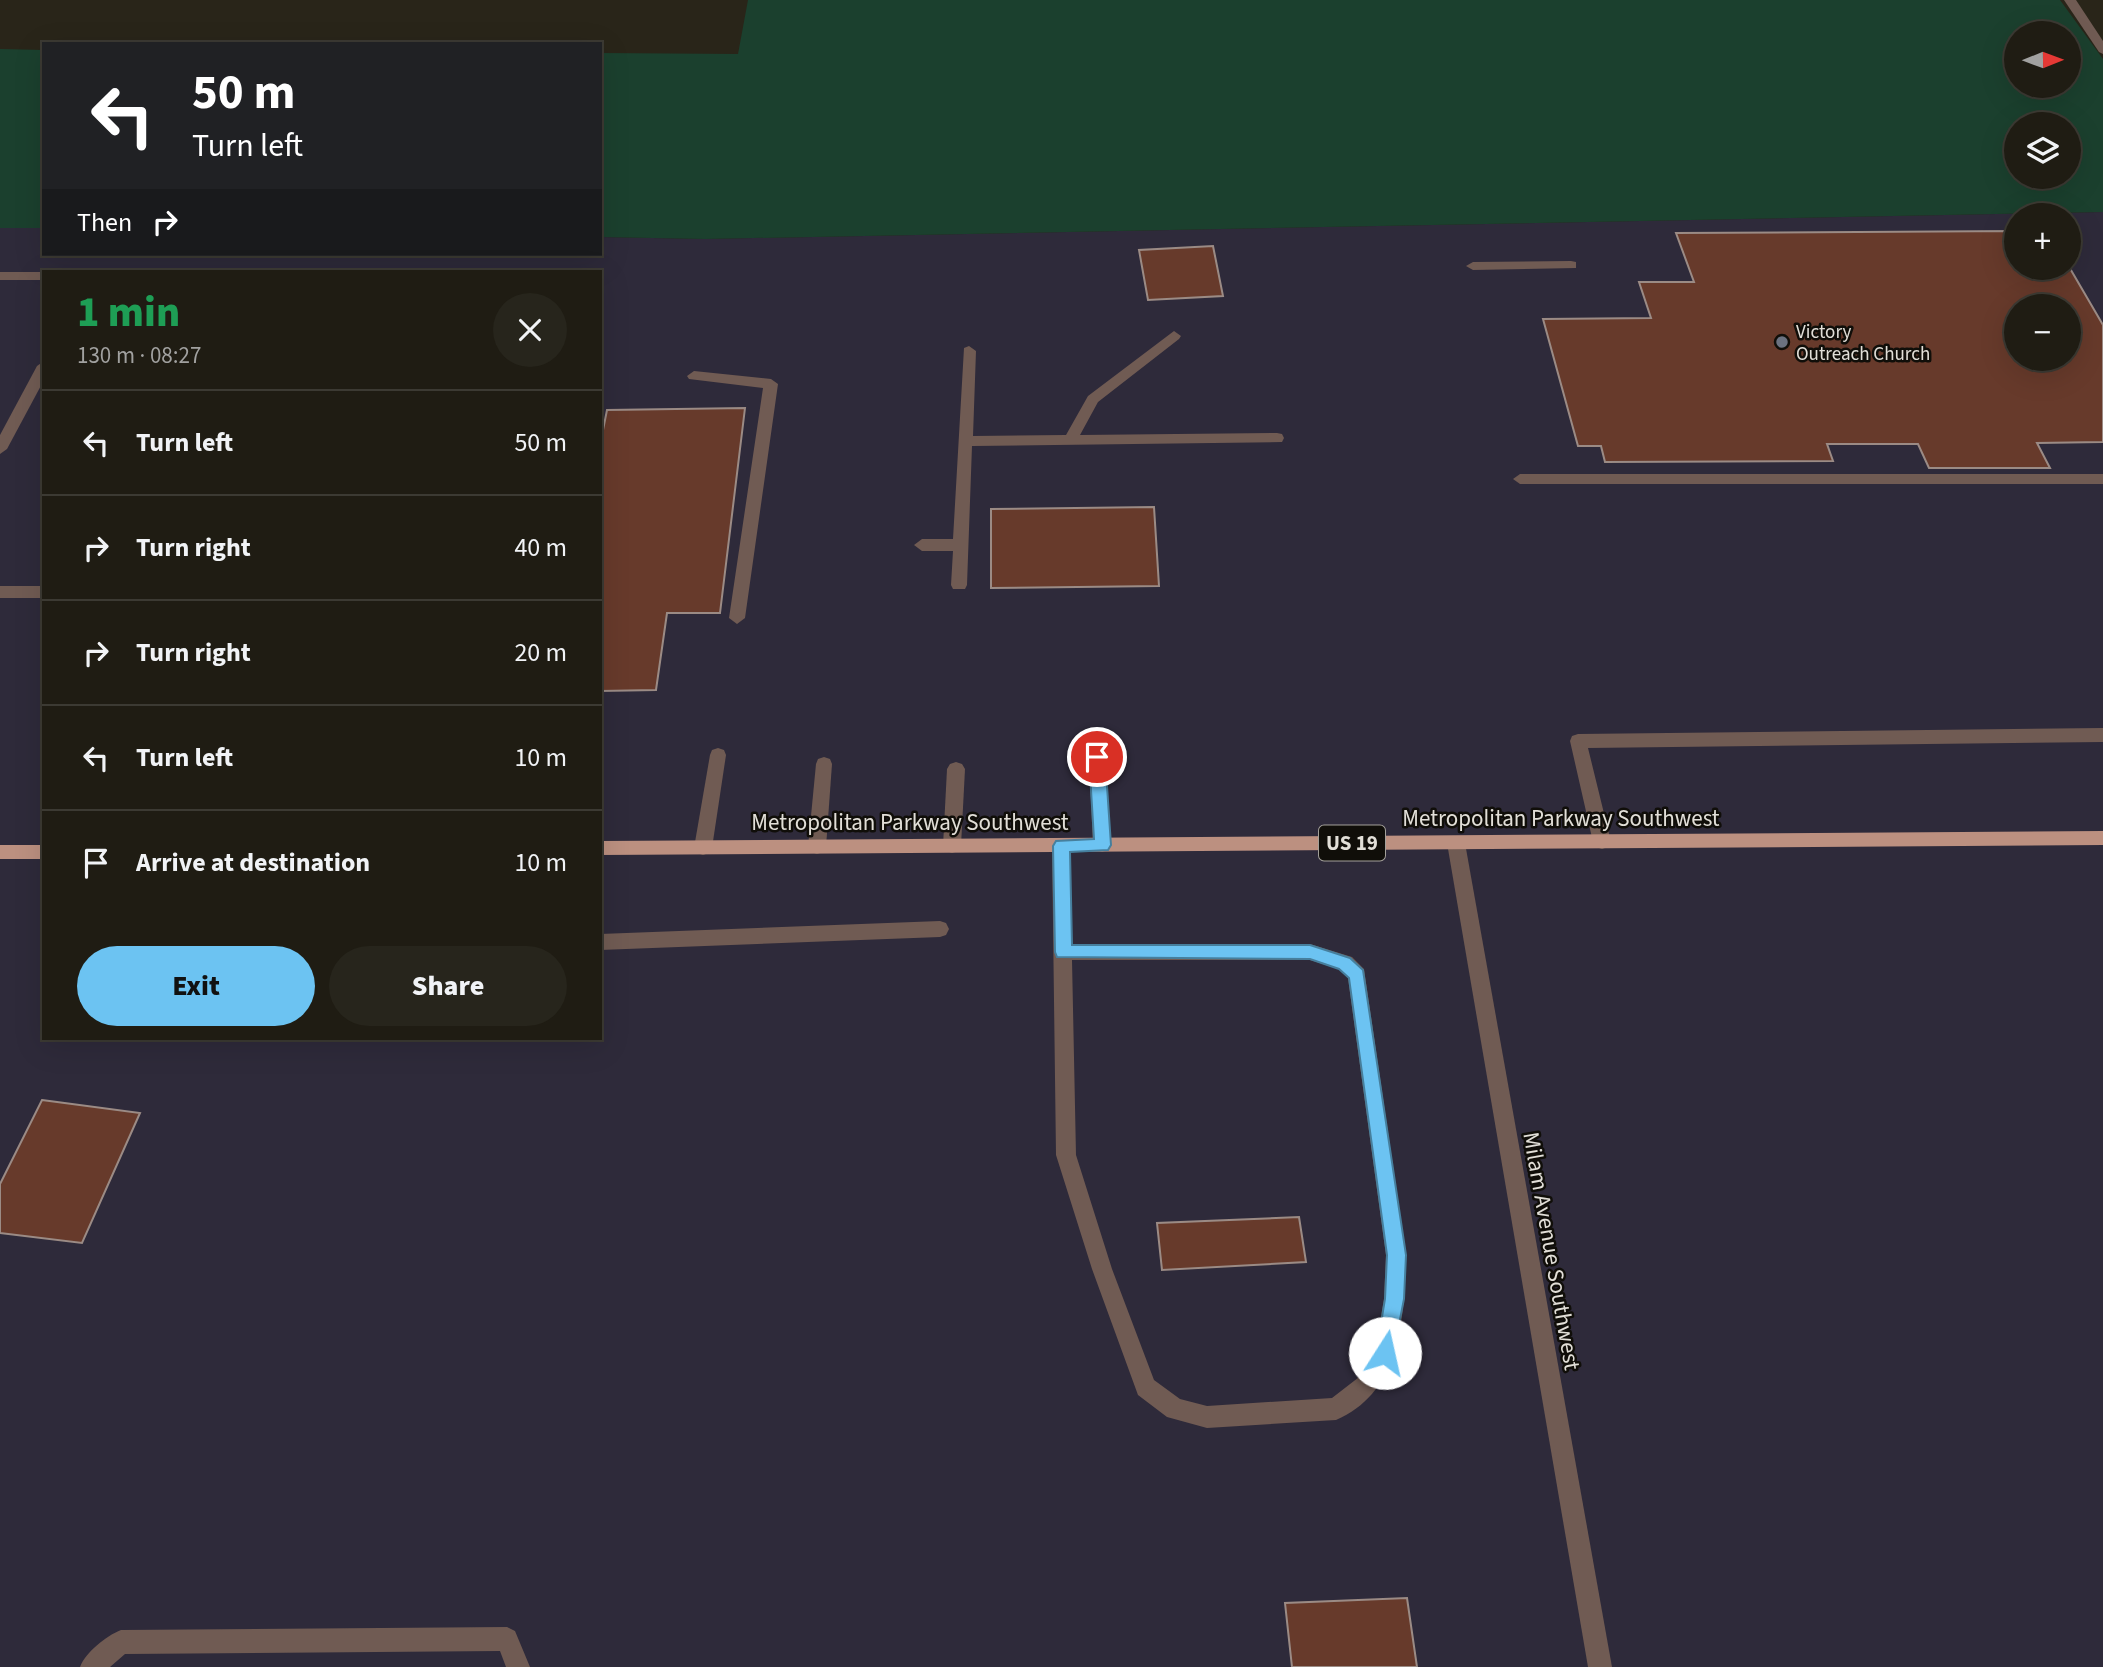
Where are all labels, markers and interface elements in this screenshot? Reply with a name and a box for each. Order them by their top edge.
north arrow [2004,21,2081,98]
map controls [2004,21,2081,371]
text: 50 m [192,58,296,128]
icon: left [77,70,168,161]
button: layers [2004,112,2081,189]
text: Turn left [192,123,303,169]
icon: right [146,203,184,241]
button: + [2004,203,2081,280]
text: Then [77,204,132,241]
text: 1 min [77,283,180,343]
button: close [493,293,567,367]
button: − [2004,294,2081,371]
place label: Victory Outreach Church [1796,319,1930,368]
marker: Victory Outreach Church [1774,334,1790,350]
text: 130 m · 08:27 [77,339,201,372]
icon: left [77,424,115,462]
text: Turn left [136,424,233,461]
text: 50 m [514,424,567,461]
icon: right [77,529,115,567]
text: Turn right [136,529,251,566]
text: 40 m [514,529,567,566]
icon: right [77,634,115,672]
text: Turn right [136,634,251,671]
text: 20 m [514,634,567,671]
pin [1067,727,1127,787]
icon: arrive [1078,738,1116,776]
icon: left [77,739,115,777]
text: Turn left [136,739,233,776]
text: 10 m [514,739,567,776]
street label: Metropolitan Parkway Southwest [1402,802,1720,835]
street label: Metropolitan Parkway Southwest [751,806,1069,839]
road number: US 19 [1319,826,1385,860]
icon: arrive [77,844,115,882]
text: Arrive at destination [136,844,370,881]
text: 10 m [514,844,567,881]
button: Exit [77,946,315,1026]
button: Share [329,946,567,1026]
street label: Milam Avenue Southwest [1514,1129,1589,1373]
position arrow [1348,1316,1422,1390]

